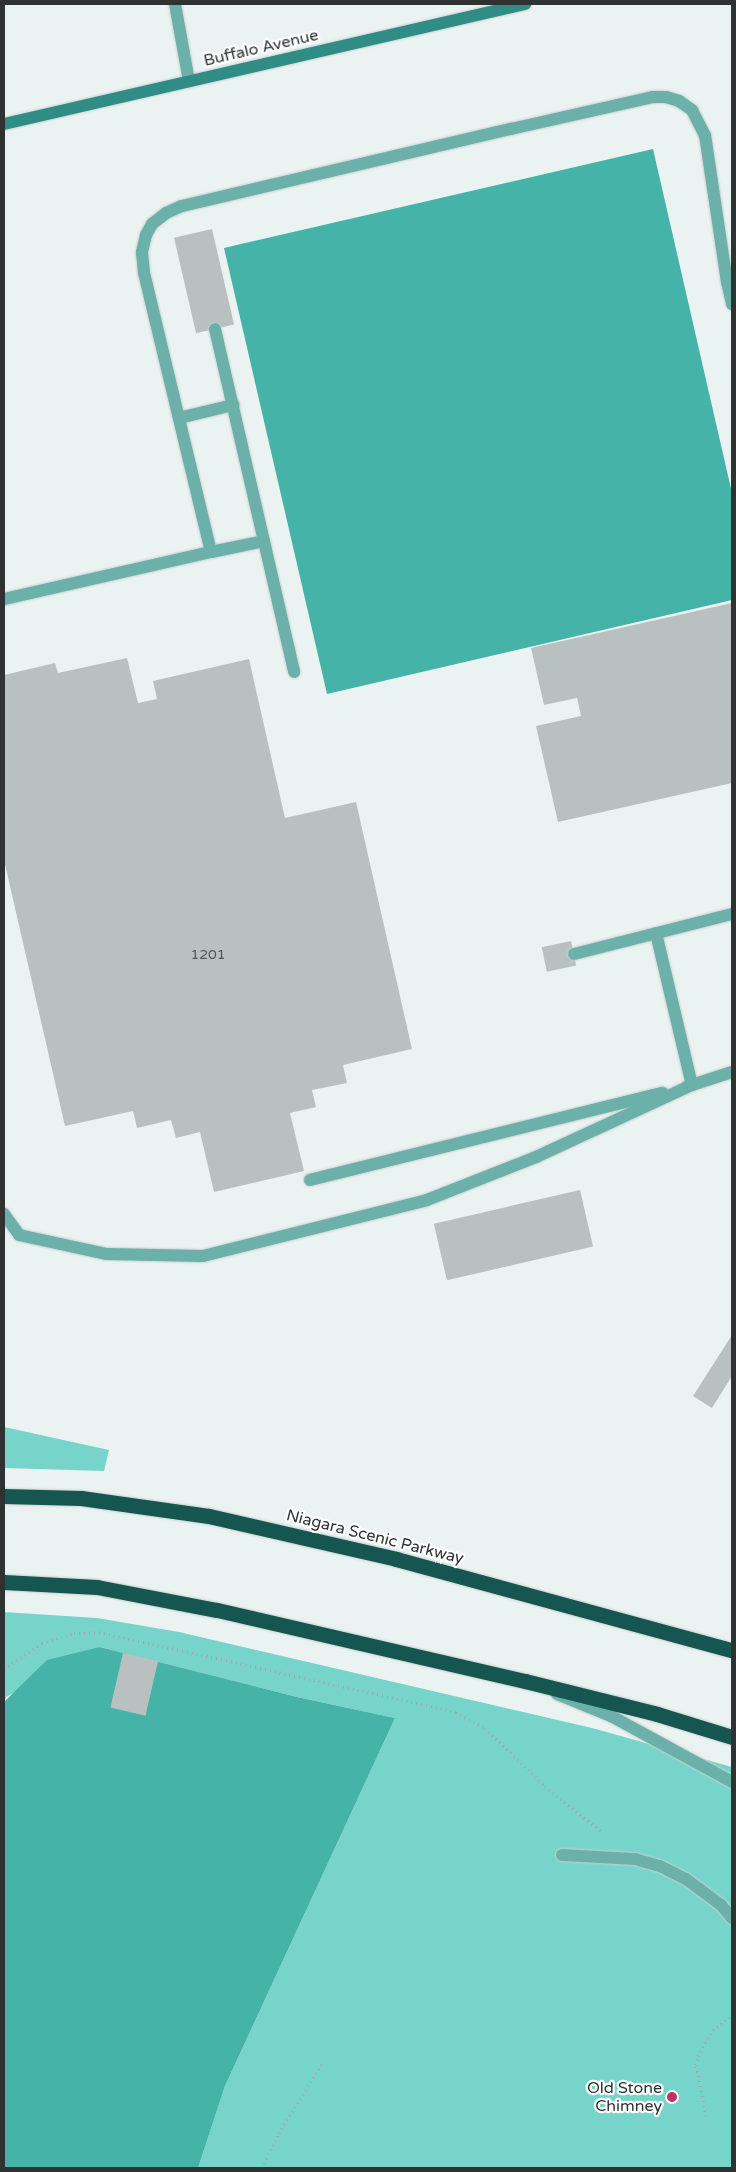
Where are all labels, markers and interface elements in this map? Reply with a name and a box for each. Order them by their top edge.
street label: Buffalo Avenue [202,25,320,71]
house number: 1201 [190,947,226,963]
street label: Niagara Scenic Parkway [284,1506,466,1568]
place label: Old Stone Chimney [587,2078,662,2116]
marker: Old Stone Chimney [666,2091,678,2103]

